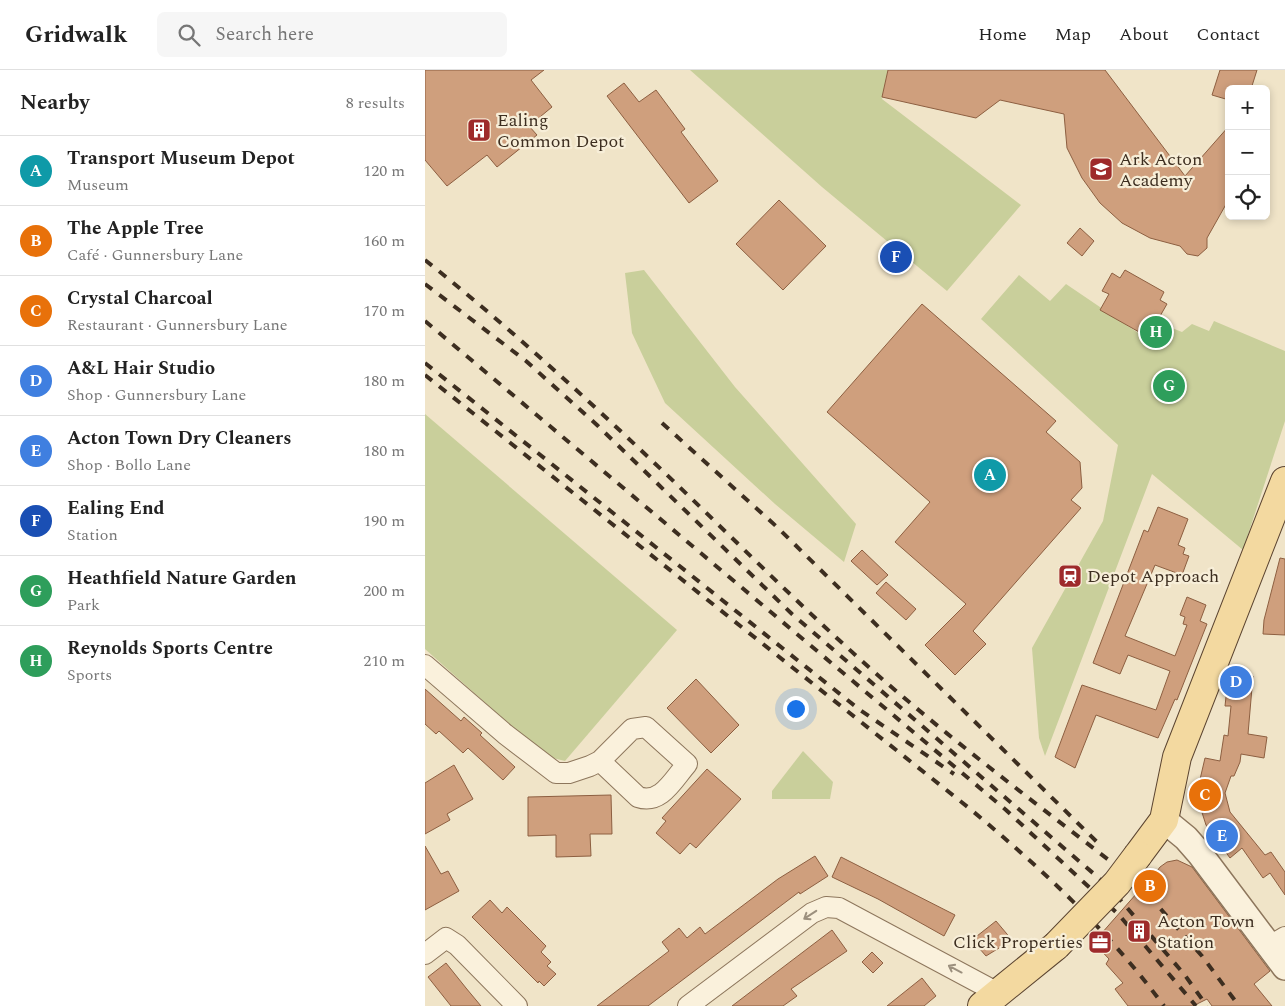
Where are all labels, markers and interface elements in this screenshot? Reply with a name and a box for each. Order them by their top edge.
search box [157,12,507,57]
text: Gridwalk [25,17,127,53]
text: Search here [215,20,314,49]
icon: search [175,21,203,49]
text: Home [978,21,1027,48]
text: Map [1055,21,1091,48]
text: About [1119,21,1169,48]
text: Contact [1197,21,1260,48]
map controls [1225,85,1270,220]
button: + [1225,85,1270,130]
text: Nearby [20,87,90,119]
text: 8 results [346,91,405,115]
place label: Ealing Common Depot [497,107,625,155]
building icon: Ealing Common Depot [466,117,492,143]
button: − [1225,130,1270,175]
text: Transport Museum Depot [67,144,295,173]
place label: Ark Acton Academy [1119,146,1203,194]
school or university icon: Ark Acton Academy [1088,156,1114,182]
text: A [30,159,42,183]
text: 120 m [363,159,405,183]
text: Museum [67,173,129,197]
button: locate [1225,175,1270,220]
text: The Apple Tree [67,214,204,243]
text: B [30,229,42,253]
text: 160 m [363,229,405,253]
pin: F [880,238,912,276]
text: Café · Gunnersbury Lane [67,243,243,267]
text: Crystal Charcoal [67,284,213,313]
text: C [30,299,42,323]
text: 170 m [363,299,405,323]
text: Restaurant · Gunnersbury Lane [67,313,288,337]
pin: H [1140,313,1172,351]
text: A&L Hair Studio [67,354,215,383]
pin: G [1153,367,1185,405]
text: D [30,369,42,393]
text: 180 m [363,369,405,393]
text: Shop · Gunnersbury Lane [67,383,246,407]
text: Acton Town Dry Cleaners [67,424,291,453]
text: E [31,439,41,463]
text: 180 m [363,439,405,463]
text: Shop · Bollo Lane [67,453,191,477]
pin: A [974,456,1006,494]
text: Ealing End [67,494,165,523]
text: F [31,509,41,533]
text: 190 m [363,509,405,533]
text: Station [67,523,118,547]
station icon: Depot Approach [1057,563,1083,589]
place label: Depot Approach [1087,563,1219,590]
text: Heathfield Nature Garden [67,564,297,593]
text: G [30,579,42,603]
text: 200 m [363,579,405,603]
text: Park [67,593,100,617]
text: Reynolds Sports Centre [67,634,273,663]
text: H [29,649,43,673]
text: 210 m [363,649,405,673]
text: Sports [67,663,112,687]
pin: D [1220,663,1252,701]
your location [783,696,809,722]
pin: C [1189,776,1221,814]
pin: E [1206,817,1238,855]
pin: B [1134,867,1166,905]
place label: Acton Town Station [1157,908,1255,956]
one-way arrow [803,910,817,921]
building icon: Acton Town Station [1126,918,1152,944]
place label: Click Properties [953,929,1083,956]
office icon: Click Properties [1087,929,1113,955]
one-way arrow [948,964,963,973]

